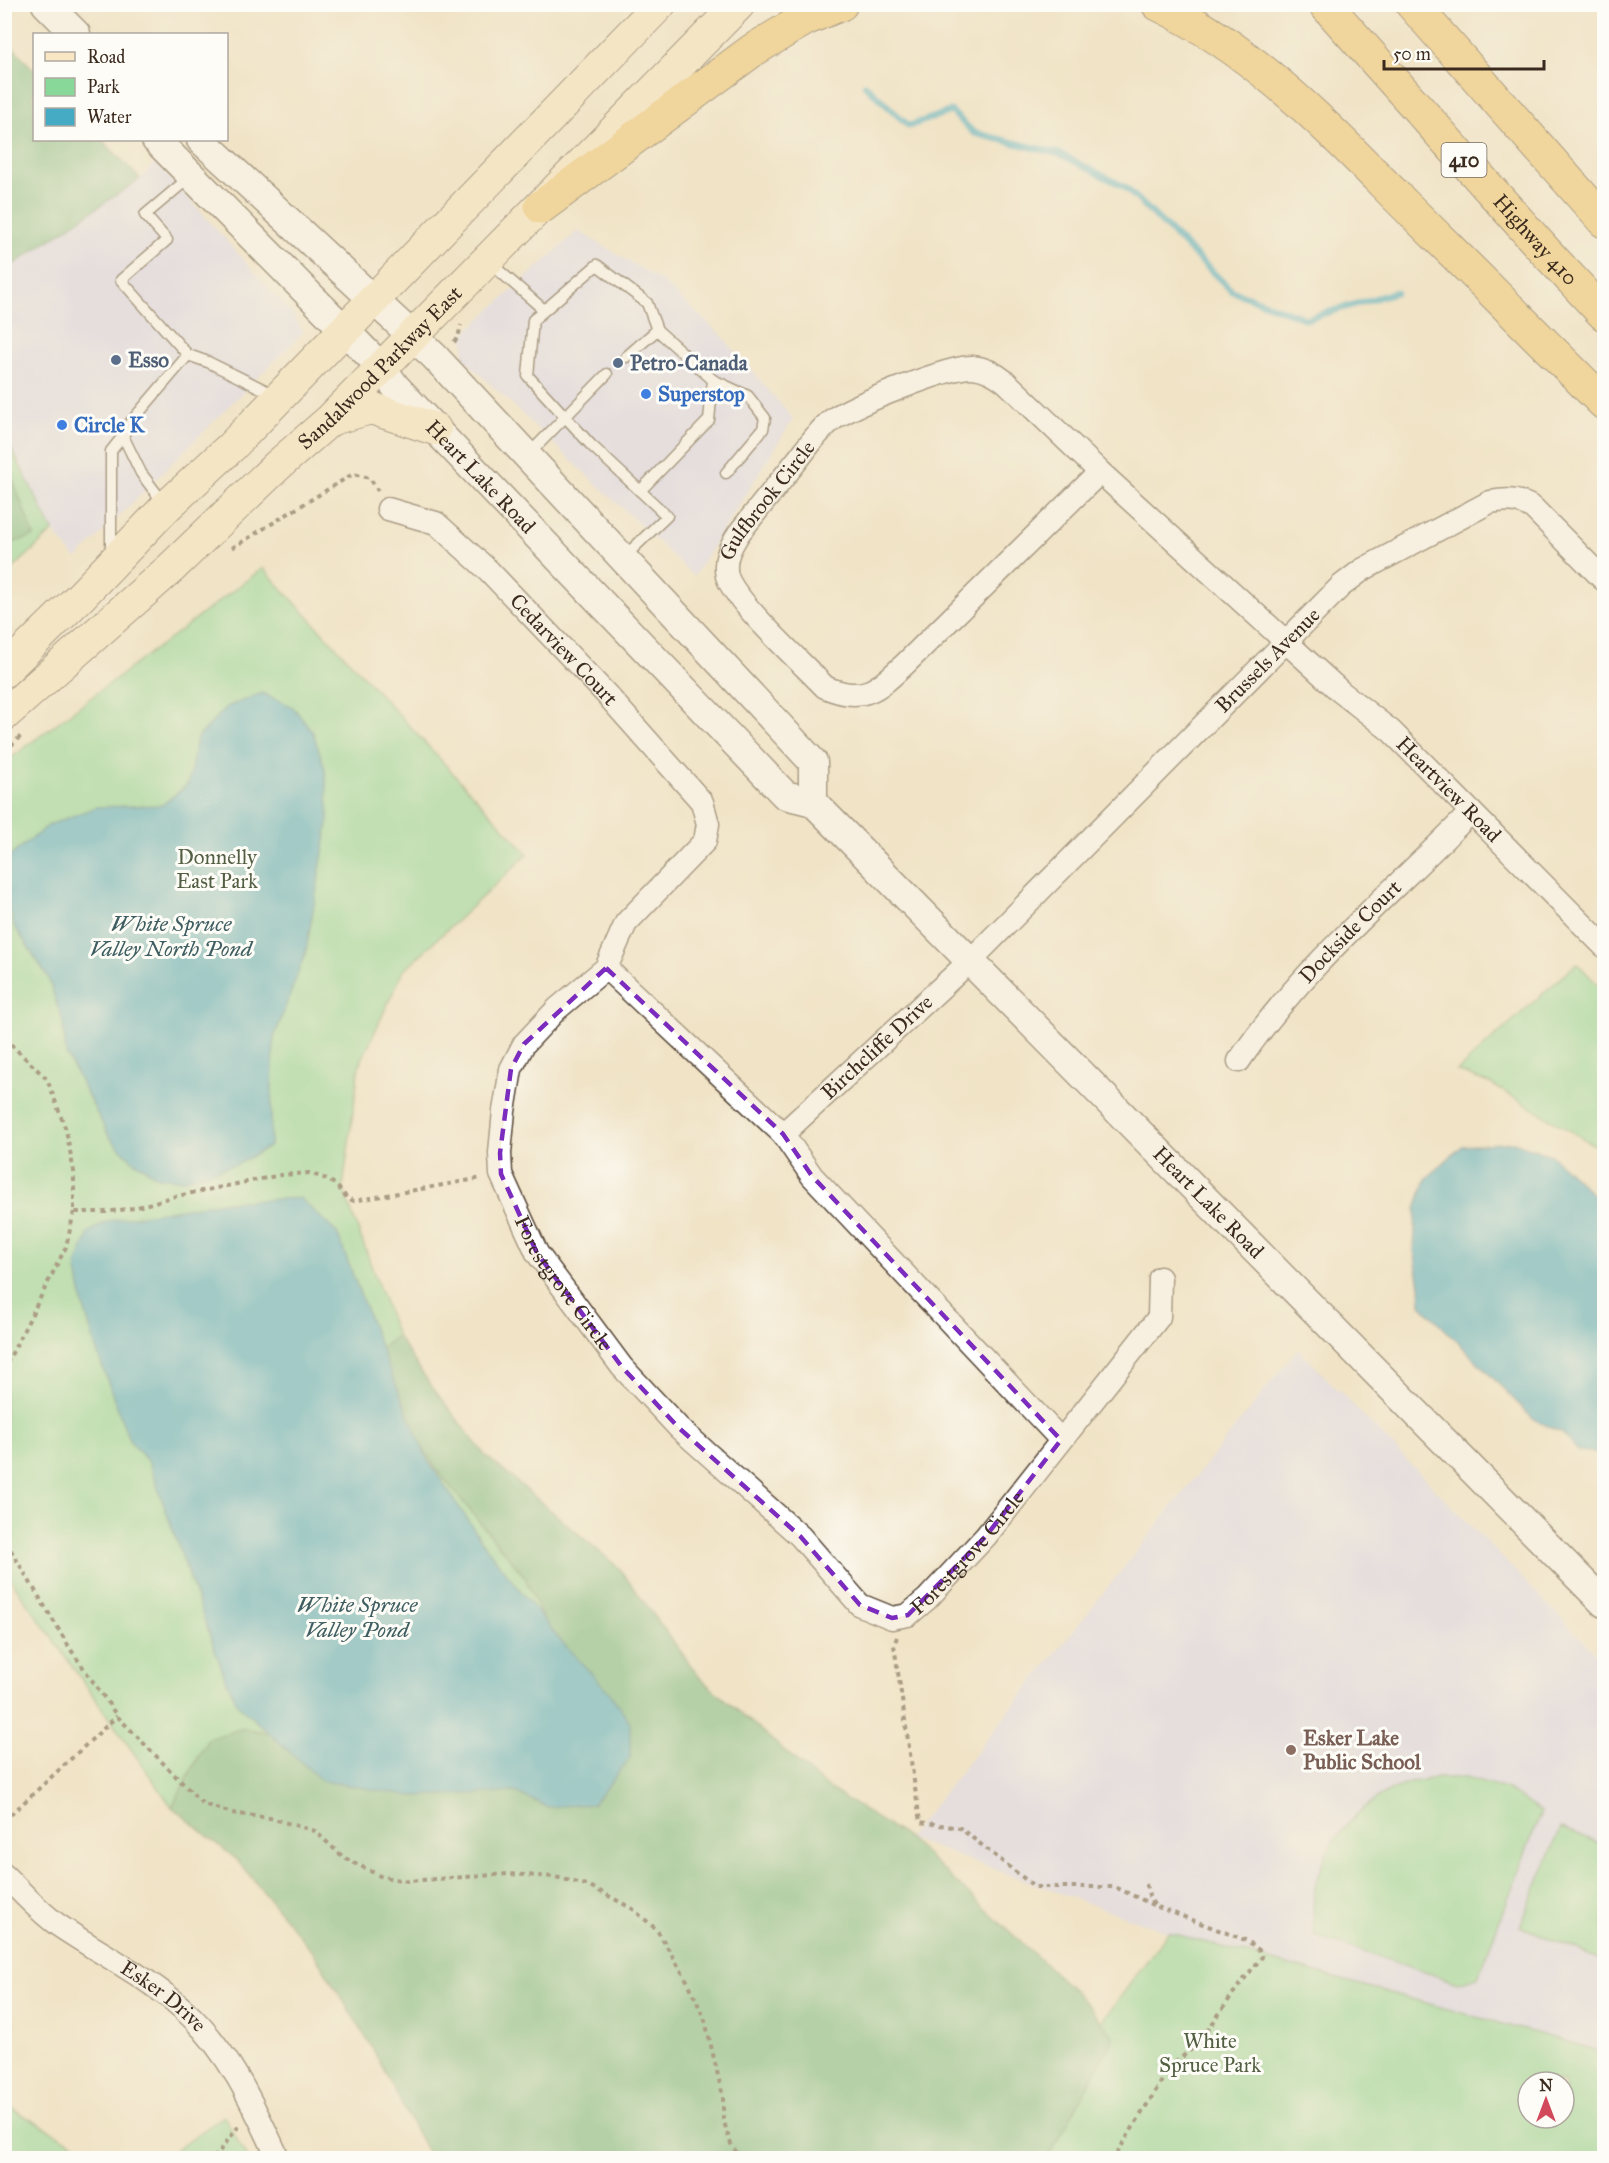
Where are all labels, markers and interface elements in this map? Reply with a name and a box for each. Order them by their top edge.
legend [33,33,228,141]
scale bar [1384,33,1544,71]
text: 50 m [1393,43,1431,65]
text: Road [87,46,125,68]
text: Park [87,76,120,98]
text: Water [87,106,132,128]
road number: 410 [1442,143,1486,177]
street label: Highway 410 [1488,189,1583,291]
street label: Sandalwood Parkway East [292,280,468,455]
place label: Esso [128,347,169,373]
place label: Petro-Canada [630,350,749,376]
marker: Esso [109,353,123,367]
marker: Petro-Canada [611,356,625,370]
place label: Superstop [658,381,745,407]
marker: Superstop [639,387,653,401]
place label: Circle K [74,412,146,438]
street label: Heart Lake Road [420,414,541,539]
marker: Circle K [55,418,69,432]
street label: Gulfbrook Circle [714,435,821,564]
street label: Cedarview Court [504,588,624,711]
street label: Brussels Avenue [1210,602,1326,718]
street label: Heartview Road [1391,731,1507,848]
park label: Donnelly East Park [176,844,258,894]
street label: Dockside Court [1294,874,1407,988]
water label: White Spruce Valley North Pond [90,910,254,962]
street label: Birchcliffe Drive [816,989,938,1105]
street label: Heart Lake Road [1147,1141,1270,1264]
street label: Forestgrove Circle [509,1211,618,1356]
street label: Forestgrove Circle [905,1485,1030,1620]
water label: White Spruce Valley Pond [297,1591,418,1643]
place label: Esker Lake Public School [1303,1725,1422,1775]
marker: Esker Lake Public School [1284,1743,1298,1757]
street label: Esker Drive [116,1955,212,2037]
park label: White Spruce Park [1159,2028,1261,2078]
north arrow [1516,2070,1576,2130]
text: N [1539,2076,1553,2095]

